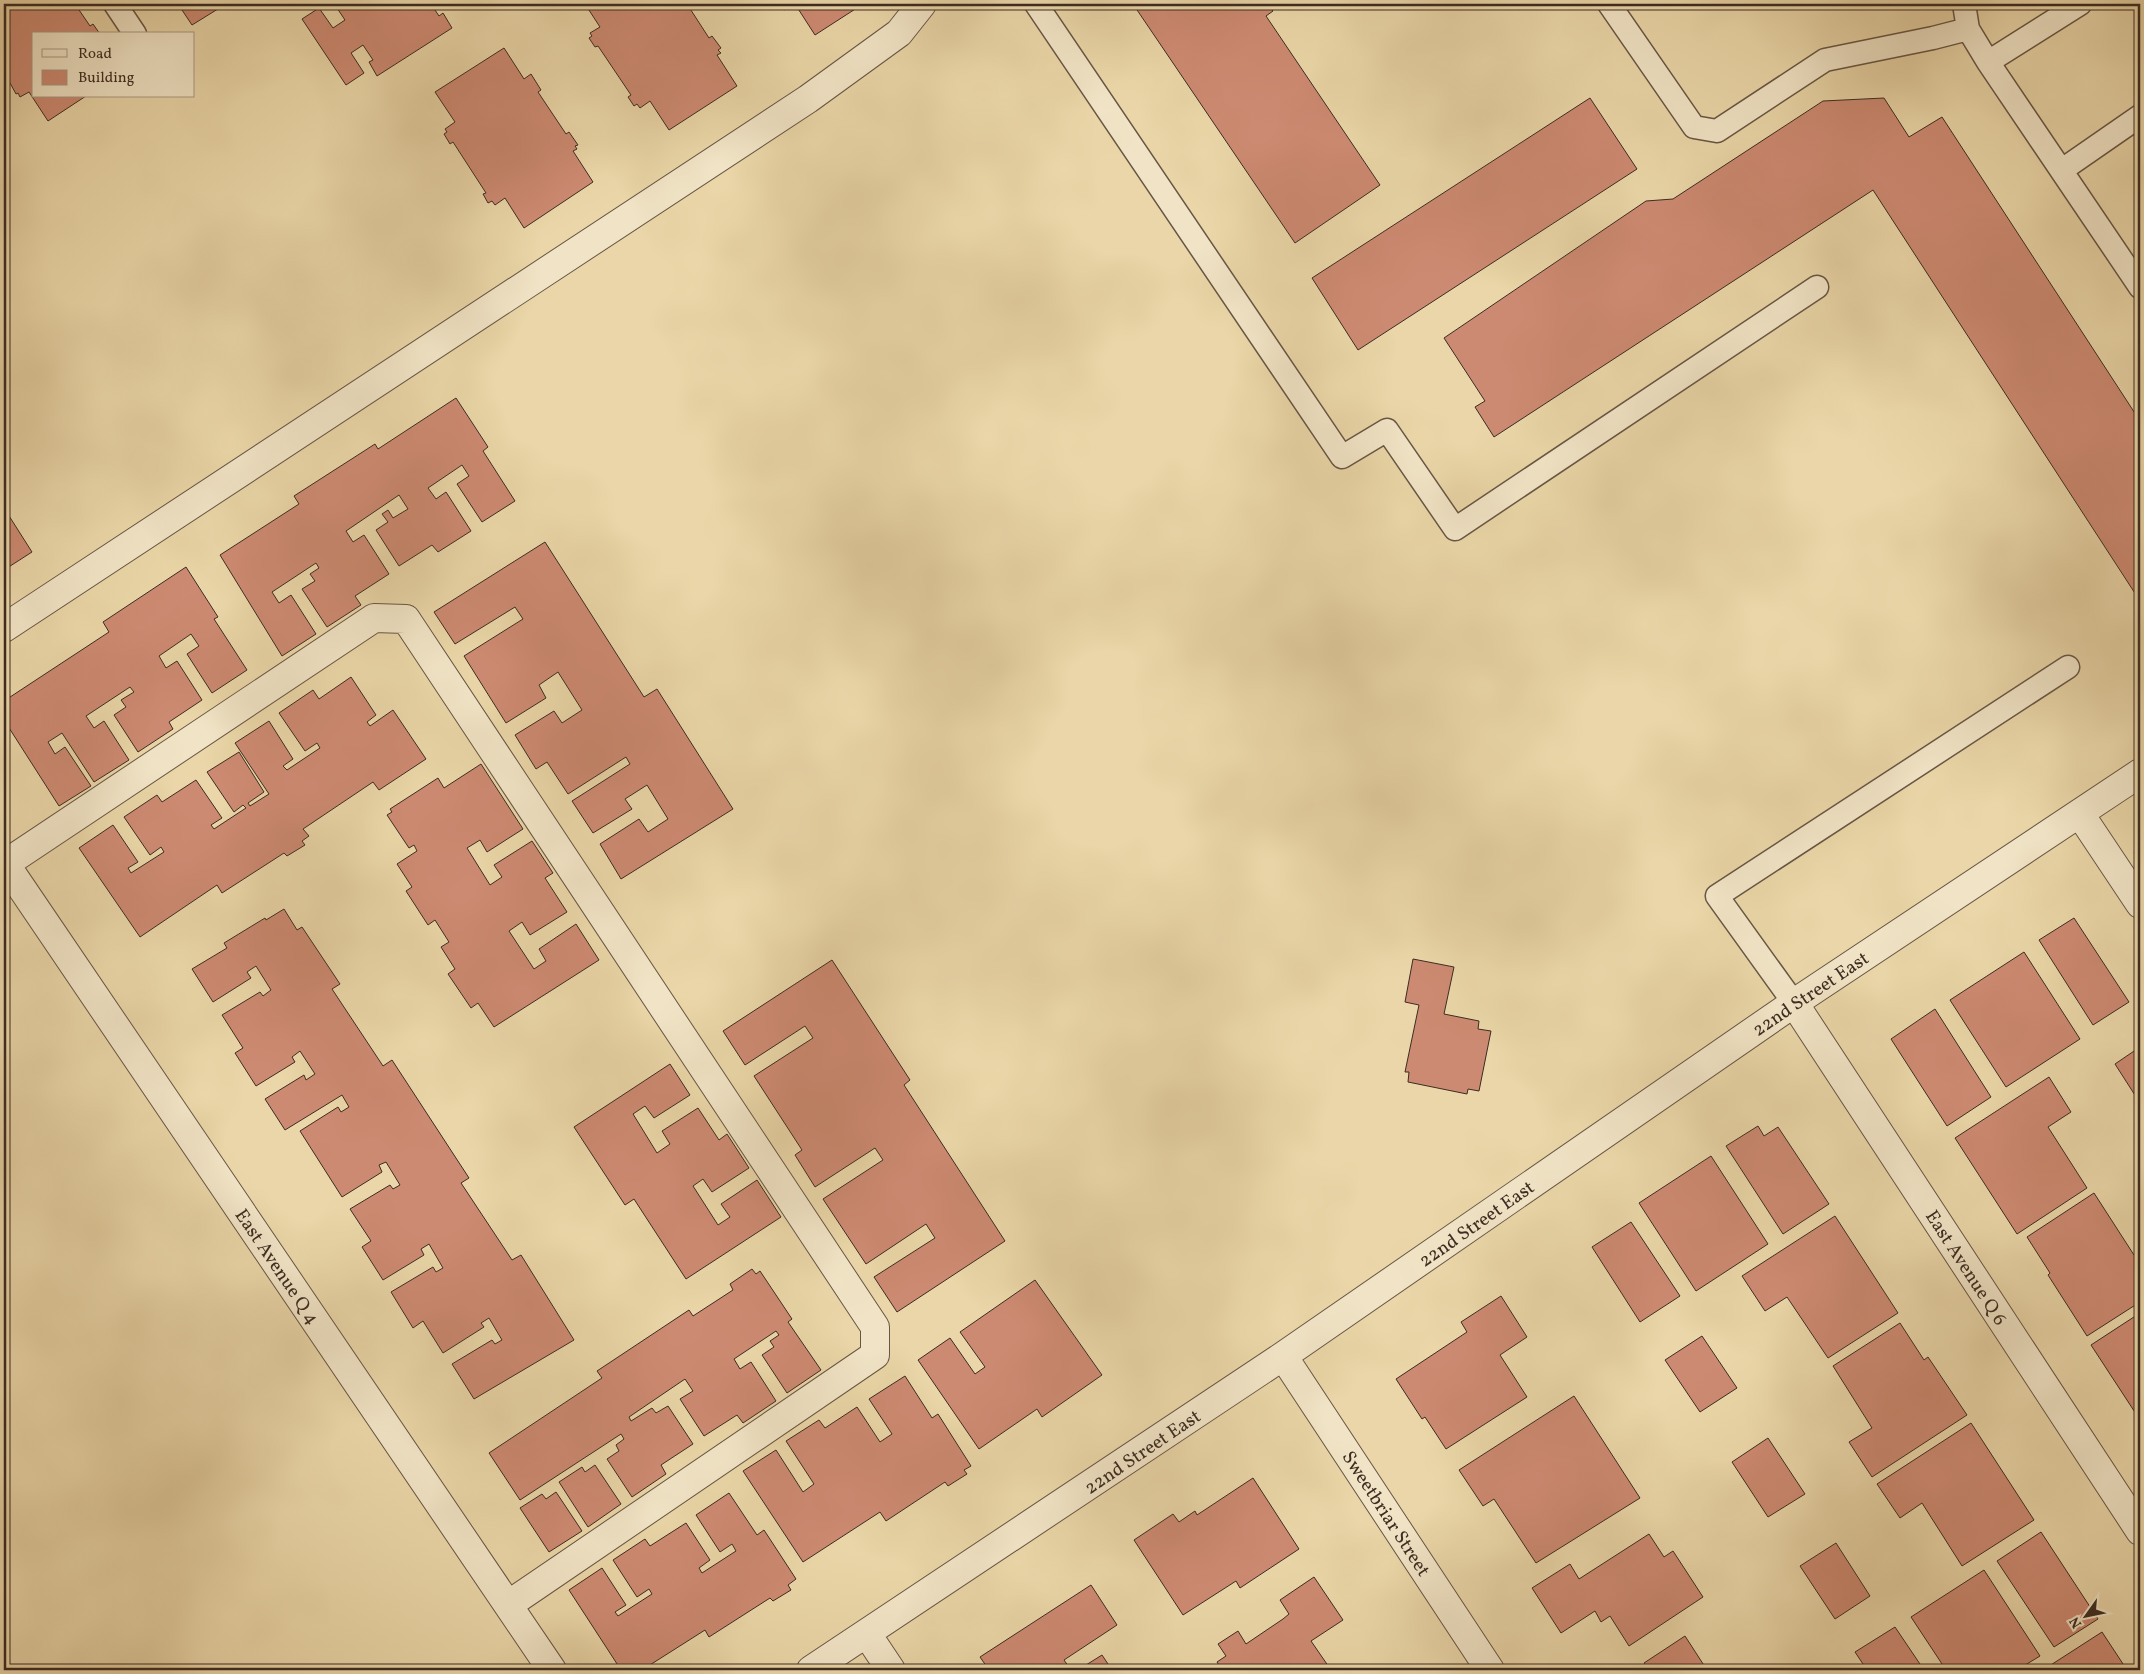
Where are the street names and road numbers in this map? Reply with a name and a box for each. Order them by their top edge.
street label: 22nd Street East [1748,946,1875,1043]
street label: 22nd Street East [1414,1175,1540,1274]
street label: East Avenue Q 4 [228,1204,325,1330]
street label: East Avenue Q 6 [1918,1205,2012,1331]
street label: 22nd Street East [1080,1404,1207,1501]
street label: Sweetbriar Street [1335,1446,1436,1582]

